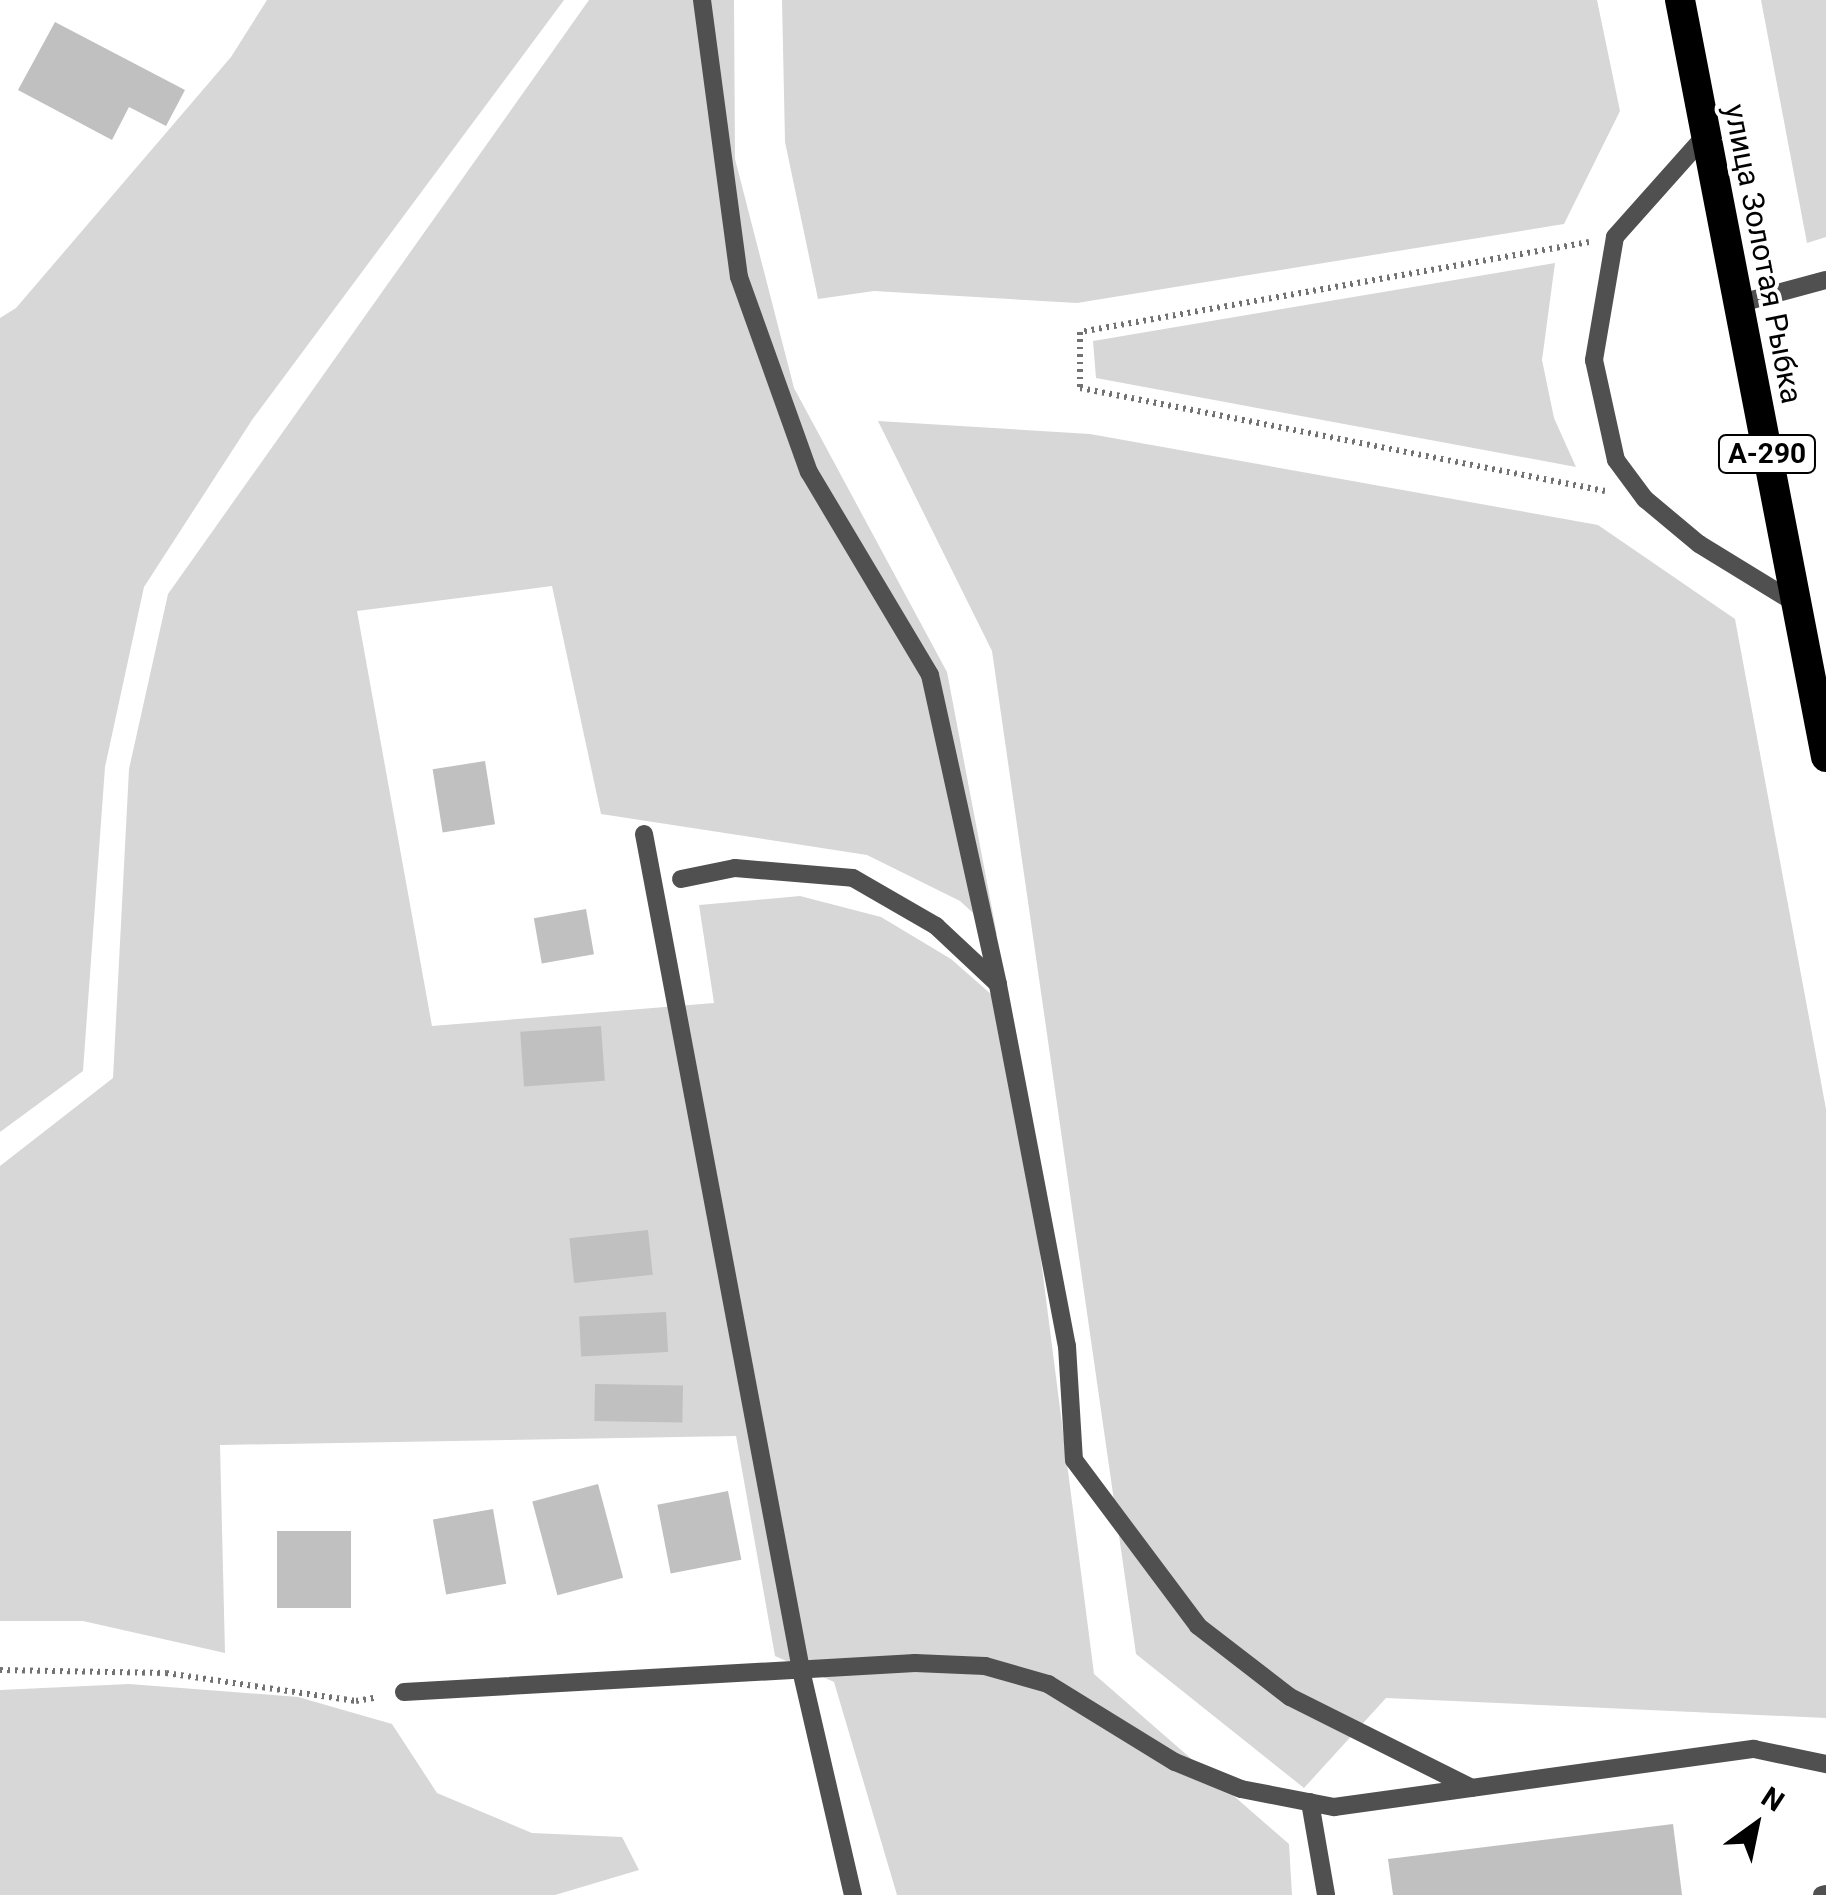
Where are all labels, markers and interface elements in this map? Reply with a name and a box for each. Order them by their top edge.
street label: улица Золотая Рыбка [1716,101,1810,407]
road number: А-290 [1717,431,1817,477]
north arrow [1706,1775,1806,1875]
text: N [1755,1780,1790,1819]

